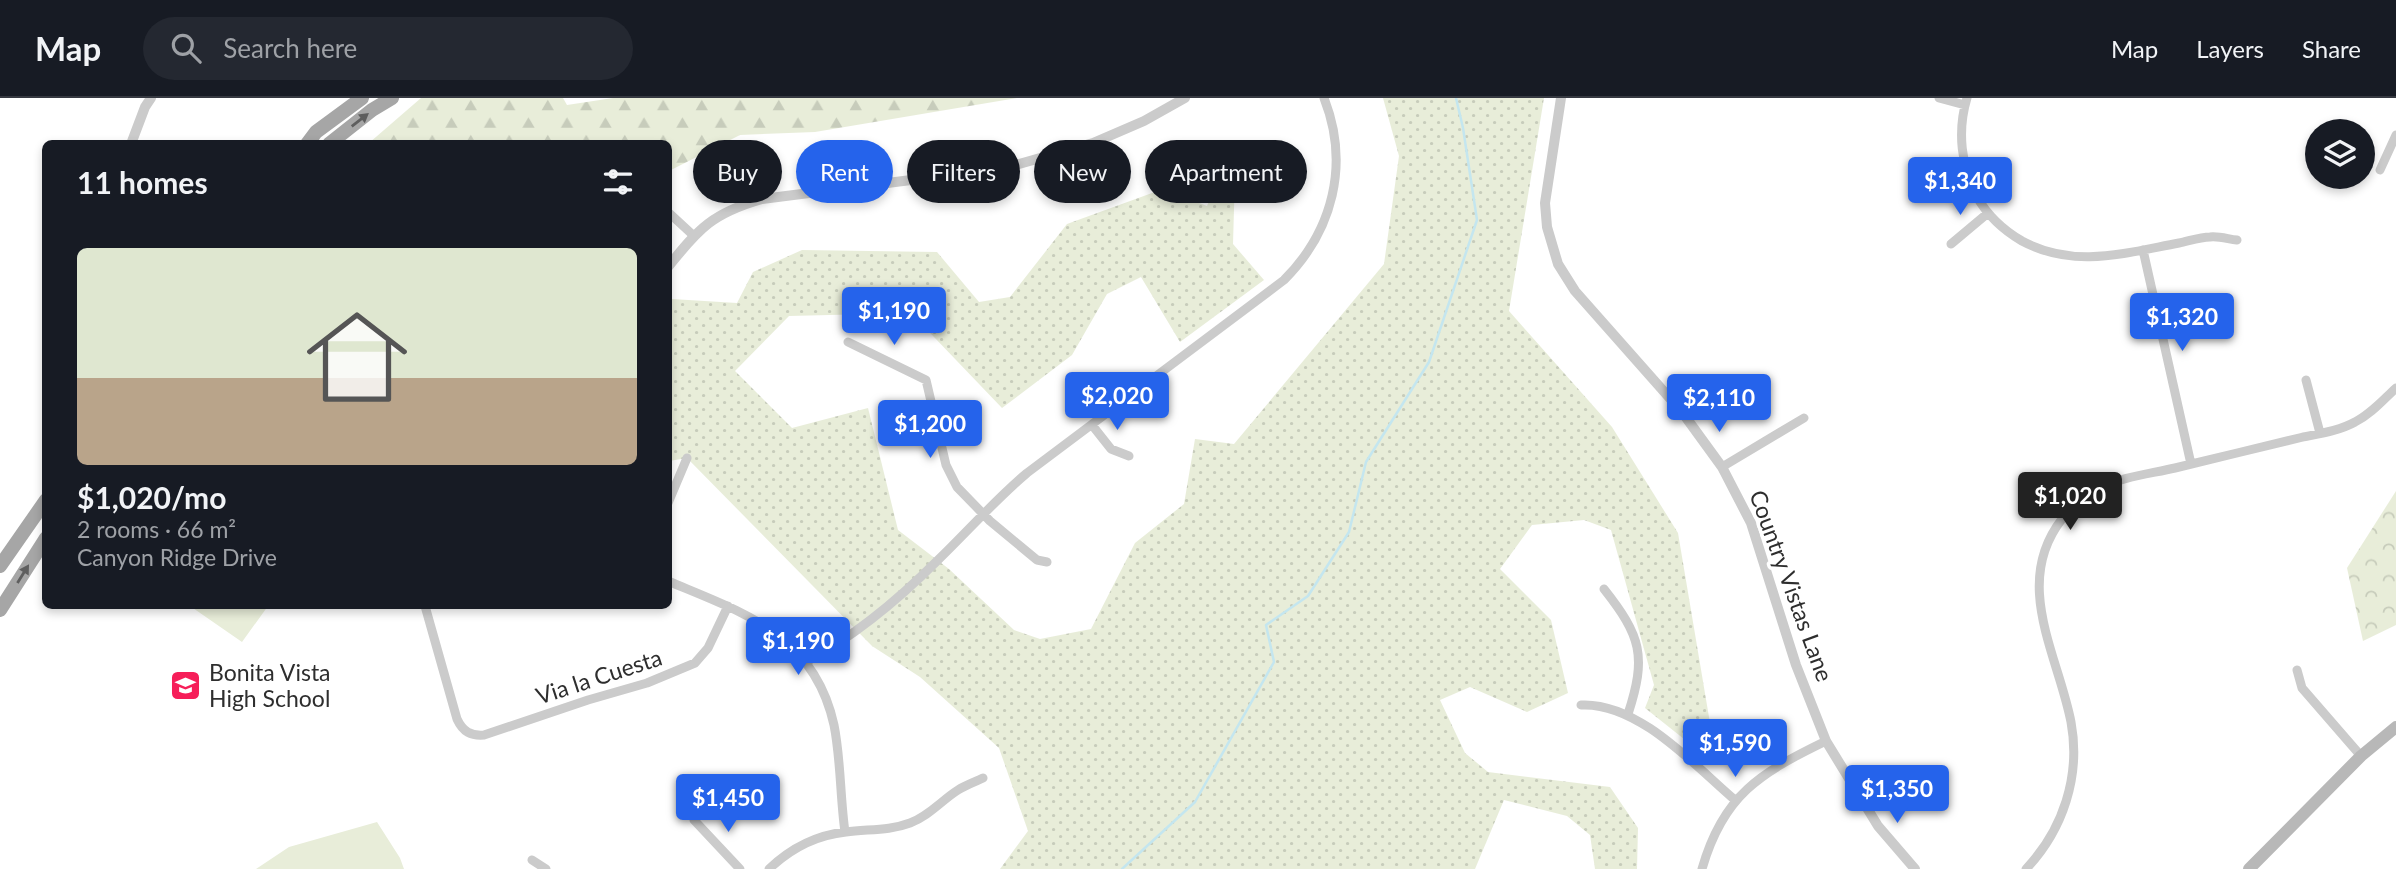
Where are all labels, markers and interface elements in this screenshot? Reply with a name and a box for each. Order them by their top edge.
search box [143,17,633,80]
text: Map [35,28,101,68]
icon: search [167,29,205,67]
text: Search here [223,32,357,64]
text: Map [2111,34,2158,63]
text: Layers [2196,34,2264,63]
text: Share [2302,34,2361,63]
one-way arrow [350,112,368,127]
map controls [2305,119,2375,189]
button: layers [2305,119,2375,189]
chip: Buy [693,140,782,203]
chip: Rent [796,140,893,203]
chip: Filters [907,140,1020,203]
chip: New [1034,140,1131,203]
chip: Apartment [1145,140,1307,203]
pin: $1,340 [1903,158,2017,217]
icon: filters [599,163,637,201]
text: 11 homes [77,164,208,200]
text: $1,340 [1924,166,1996,194]
pin: $1,190 [837,288,951,347]
icon: home [294,294,420,420]
pin: $1,320 [2125,294,2239,353]
text: $1,190 [858,296,930,324]
text: $1,320 [2146,302,2218,330]
pin: $2,020 [1060,372,1174,432]
pin: $2,110 [1662,374,1776,434]
text: $2,020 [1081,381,1153,409]
text: $2,110 [1683,383,1755,411]
pin: $1,200 [873,400,987,460]
text: $1,200 [894,409,966,437]
pin: $1,020 [2013,472,2127,532]
text: $1,020/mo [77,479,226,515]
text: $1,020 [2034,481,2106,509]
street label: Country Vistas Lane [1744,486,1840,685]
text: 2 rooms · 66 m² [77,515,236,543]
text: Canyon Ridge Drive [77,543,277,571]
one-way arrow [16,565,29,584]
pin: $1,190 [741,618,855,677]
text: $1,190 [762,626,834,654]
street label: Via la Cuesta [532,643,665,710]
place label: Bonita Vista High School [209,658,331,712]
school or university icon: Bonita Vista High School [169,669,203,703]
pin: $1,590 [1678,720,1792,779]
text: $1,590 [1699,728,1771,756]
pin: $1,350 [1840,766,1954,825]
pin: $1,450 [671,774,785,834]
text: $1,350 [1861,774,1933,802]
text: $1,450 [692,783,764,811]

